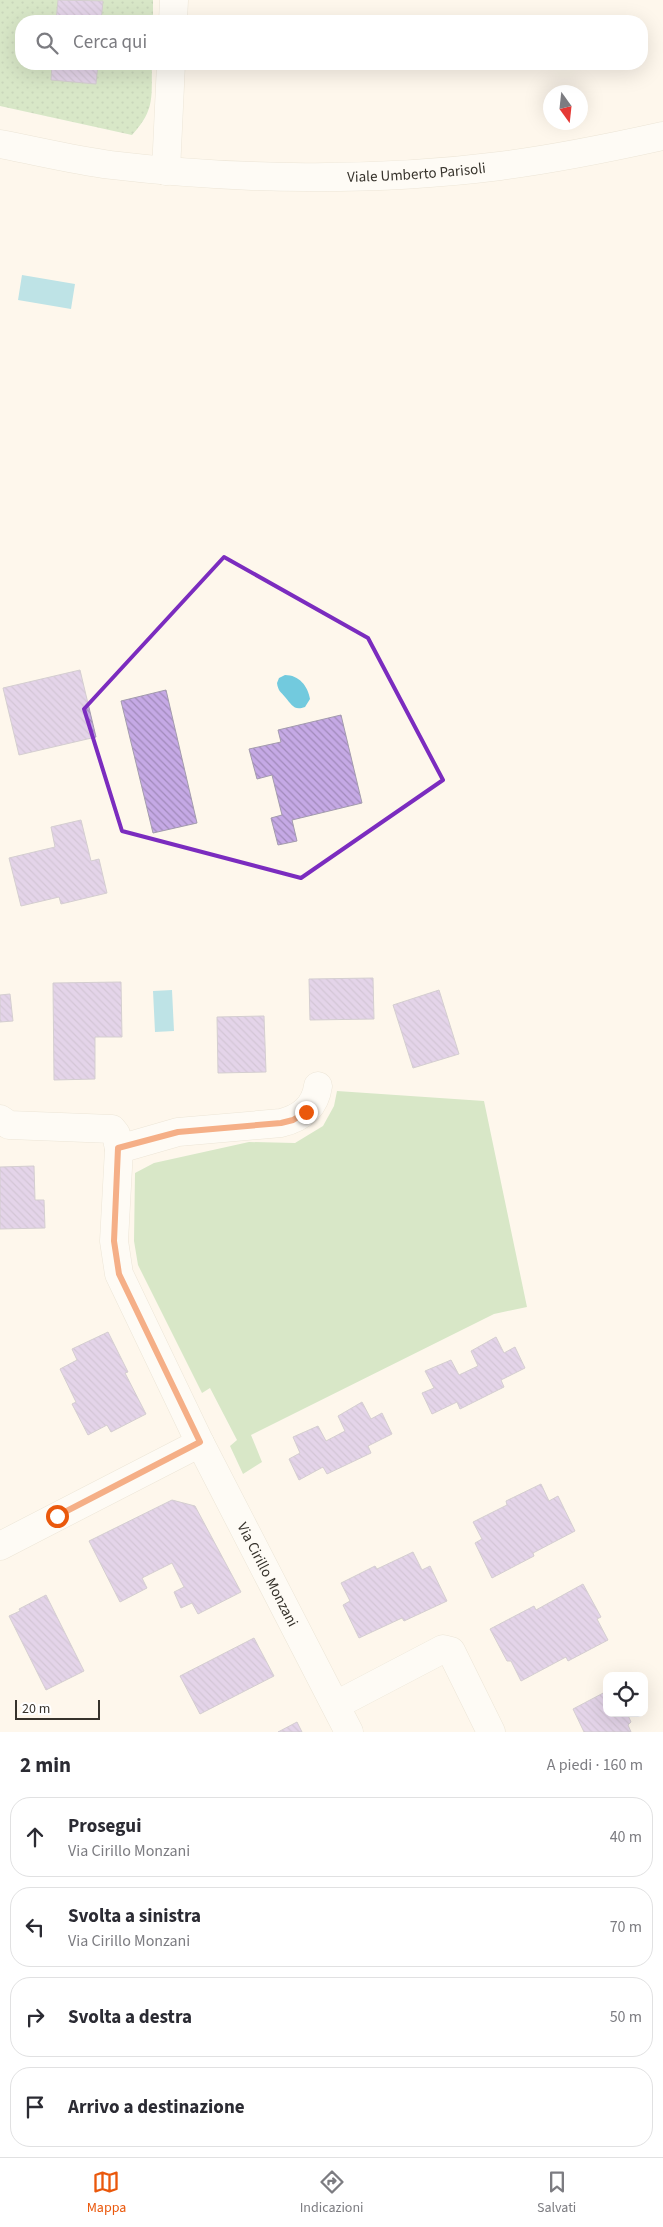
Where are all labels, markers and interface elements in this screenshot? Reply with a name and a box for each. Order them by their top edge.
search box [15,15,648,70]
icon: search [33,29,61,57]
text: Cerca qui [73,29,147,56]
north arrow [543,85,588,130]
street label: Viale Umberto Parisoli [347,157,487,187]
route end [295,1101,318,1124]
route start [46,1505,69,1528]
street label: Via Cirillo Monzani [232,1519,303,1630]
map controls [603,1672,648,1717]
button: locate [603,1672,648,1717]
scale bar [15,1697,100,1720]
text: 20 m [22,1699,50,1719]
text: 2 min [20,1750,71,1780]
text: A piedi · 160 m [547,1754,643,1776]
text: Prosegui [68,1813,141,1840]
icon: ahead [21,1823,49,1851]
text: 40 m [610,1826,642,1848]
text: Via Cirillo Monzani [68,1840,190,1862]
text: Svolta a sinistra [68,1903,201,1930]
icon: left [21,1913,49,1941]
text: 70 m [610,1916,642,1938]
text: Via Cirillo Monzani [68,1930,190,1952]
icon: right [21,2003,49,2031]
text: Svolta a destra [68,2004,192,2031]
text: 50 m [610,2006,642,2028]
icon: arrive [21,2093,49,2121]
text: Arrivo a destinazione [68,2094,245,2121]
tab: Mappa [87,2168,126,2218]
tab: Indicazioni [300,2168,364,2218]
tab: Salvati [537,2168,576,2218]

